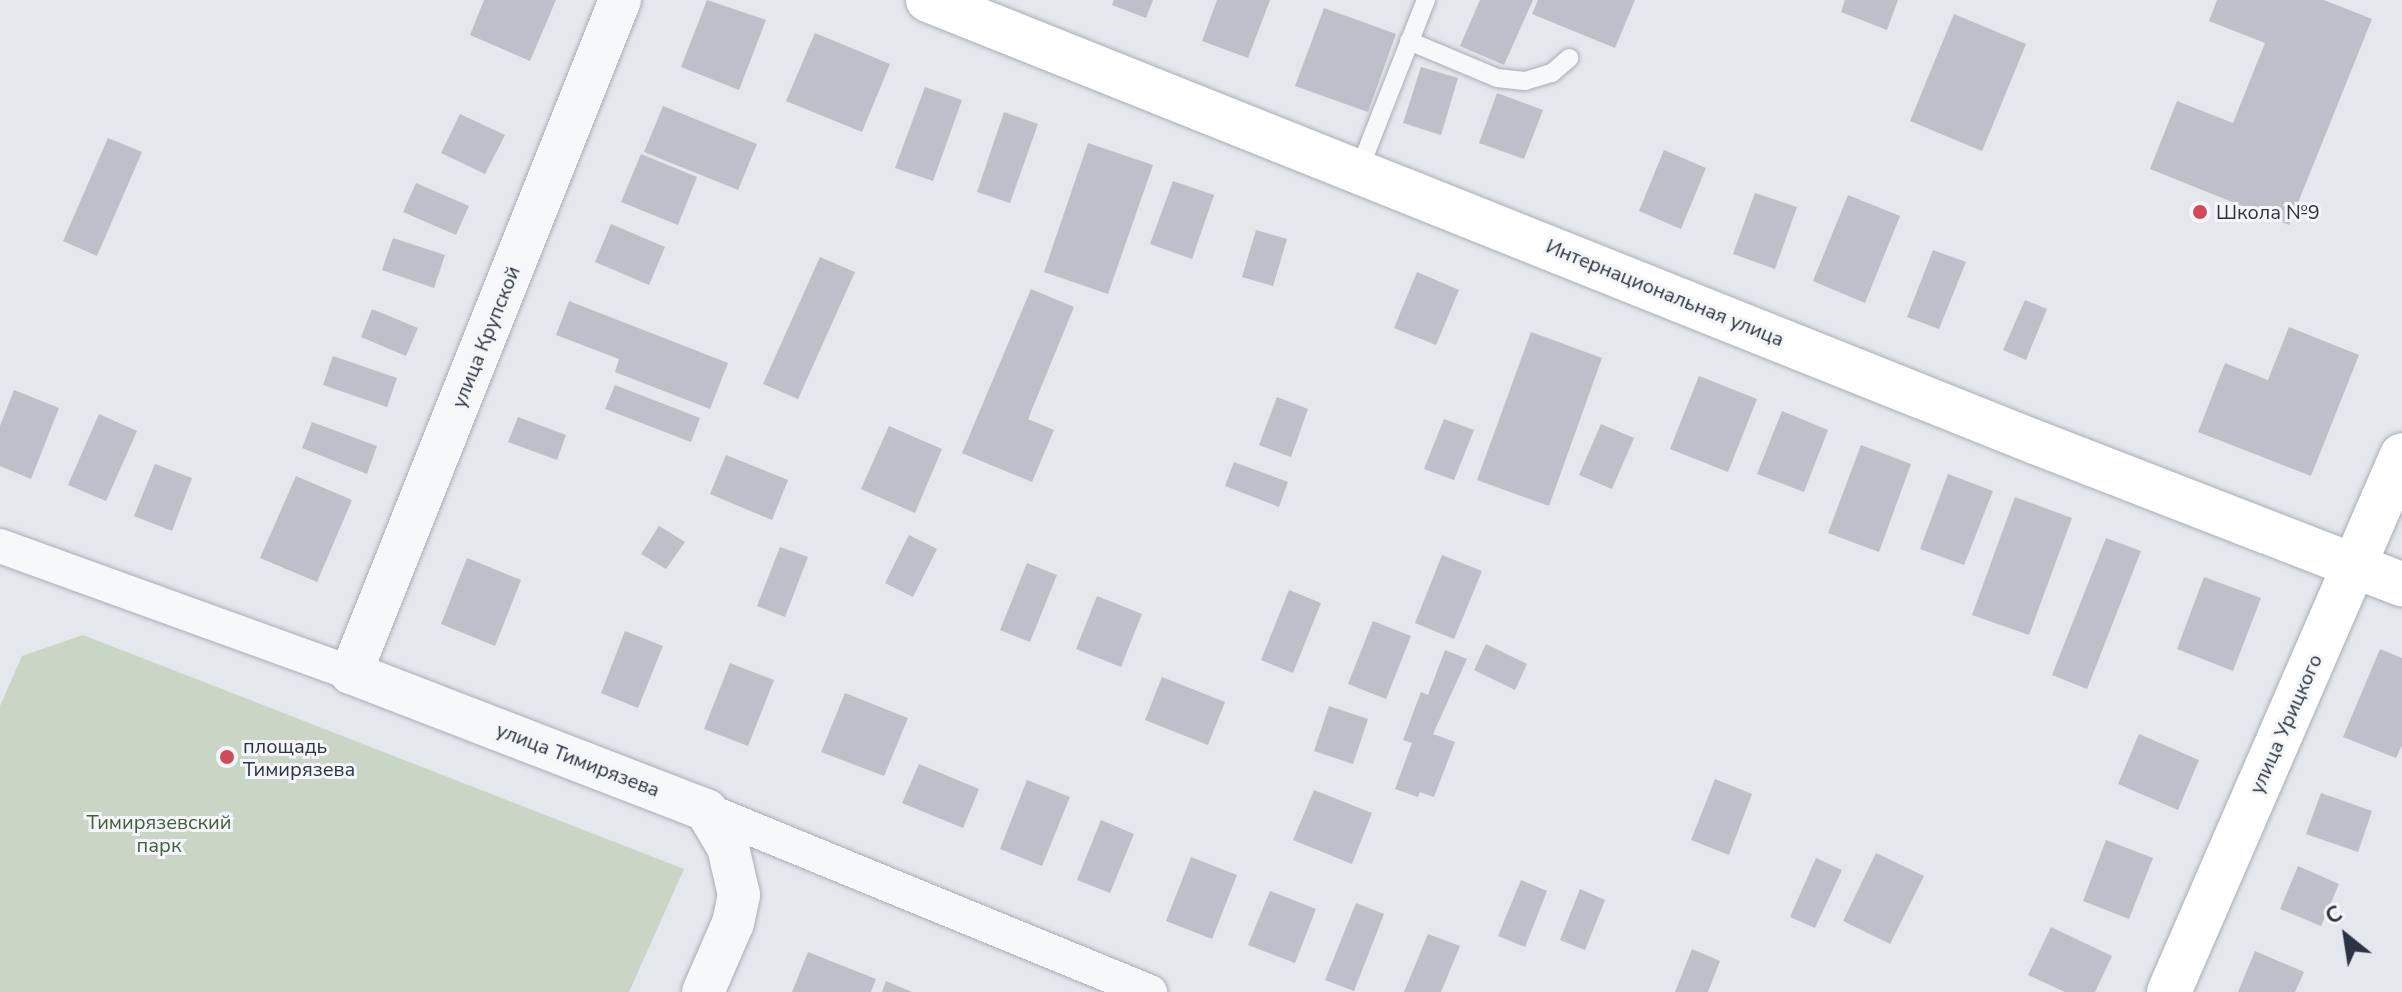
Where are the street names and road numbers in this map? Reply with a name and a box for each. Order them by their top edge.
street label: Интернациональная улица [1543,234,1787,352]
street label: улица Крупской [447,263,525,411]
street label: улица Урицкого [2245,651,2327,797]
street label: улица Тимирязева [493,718,663,802]

